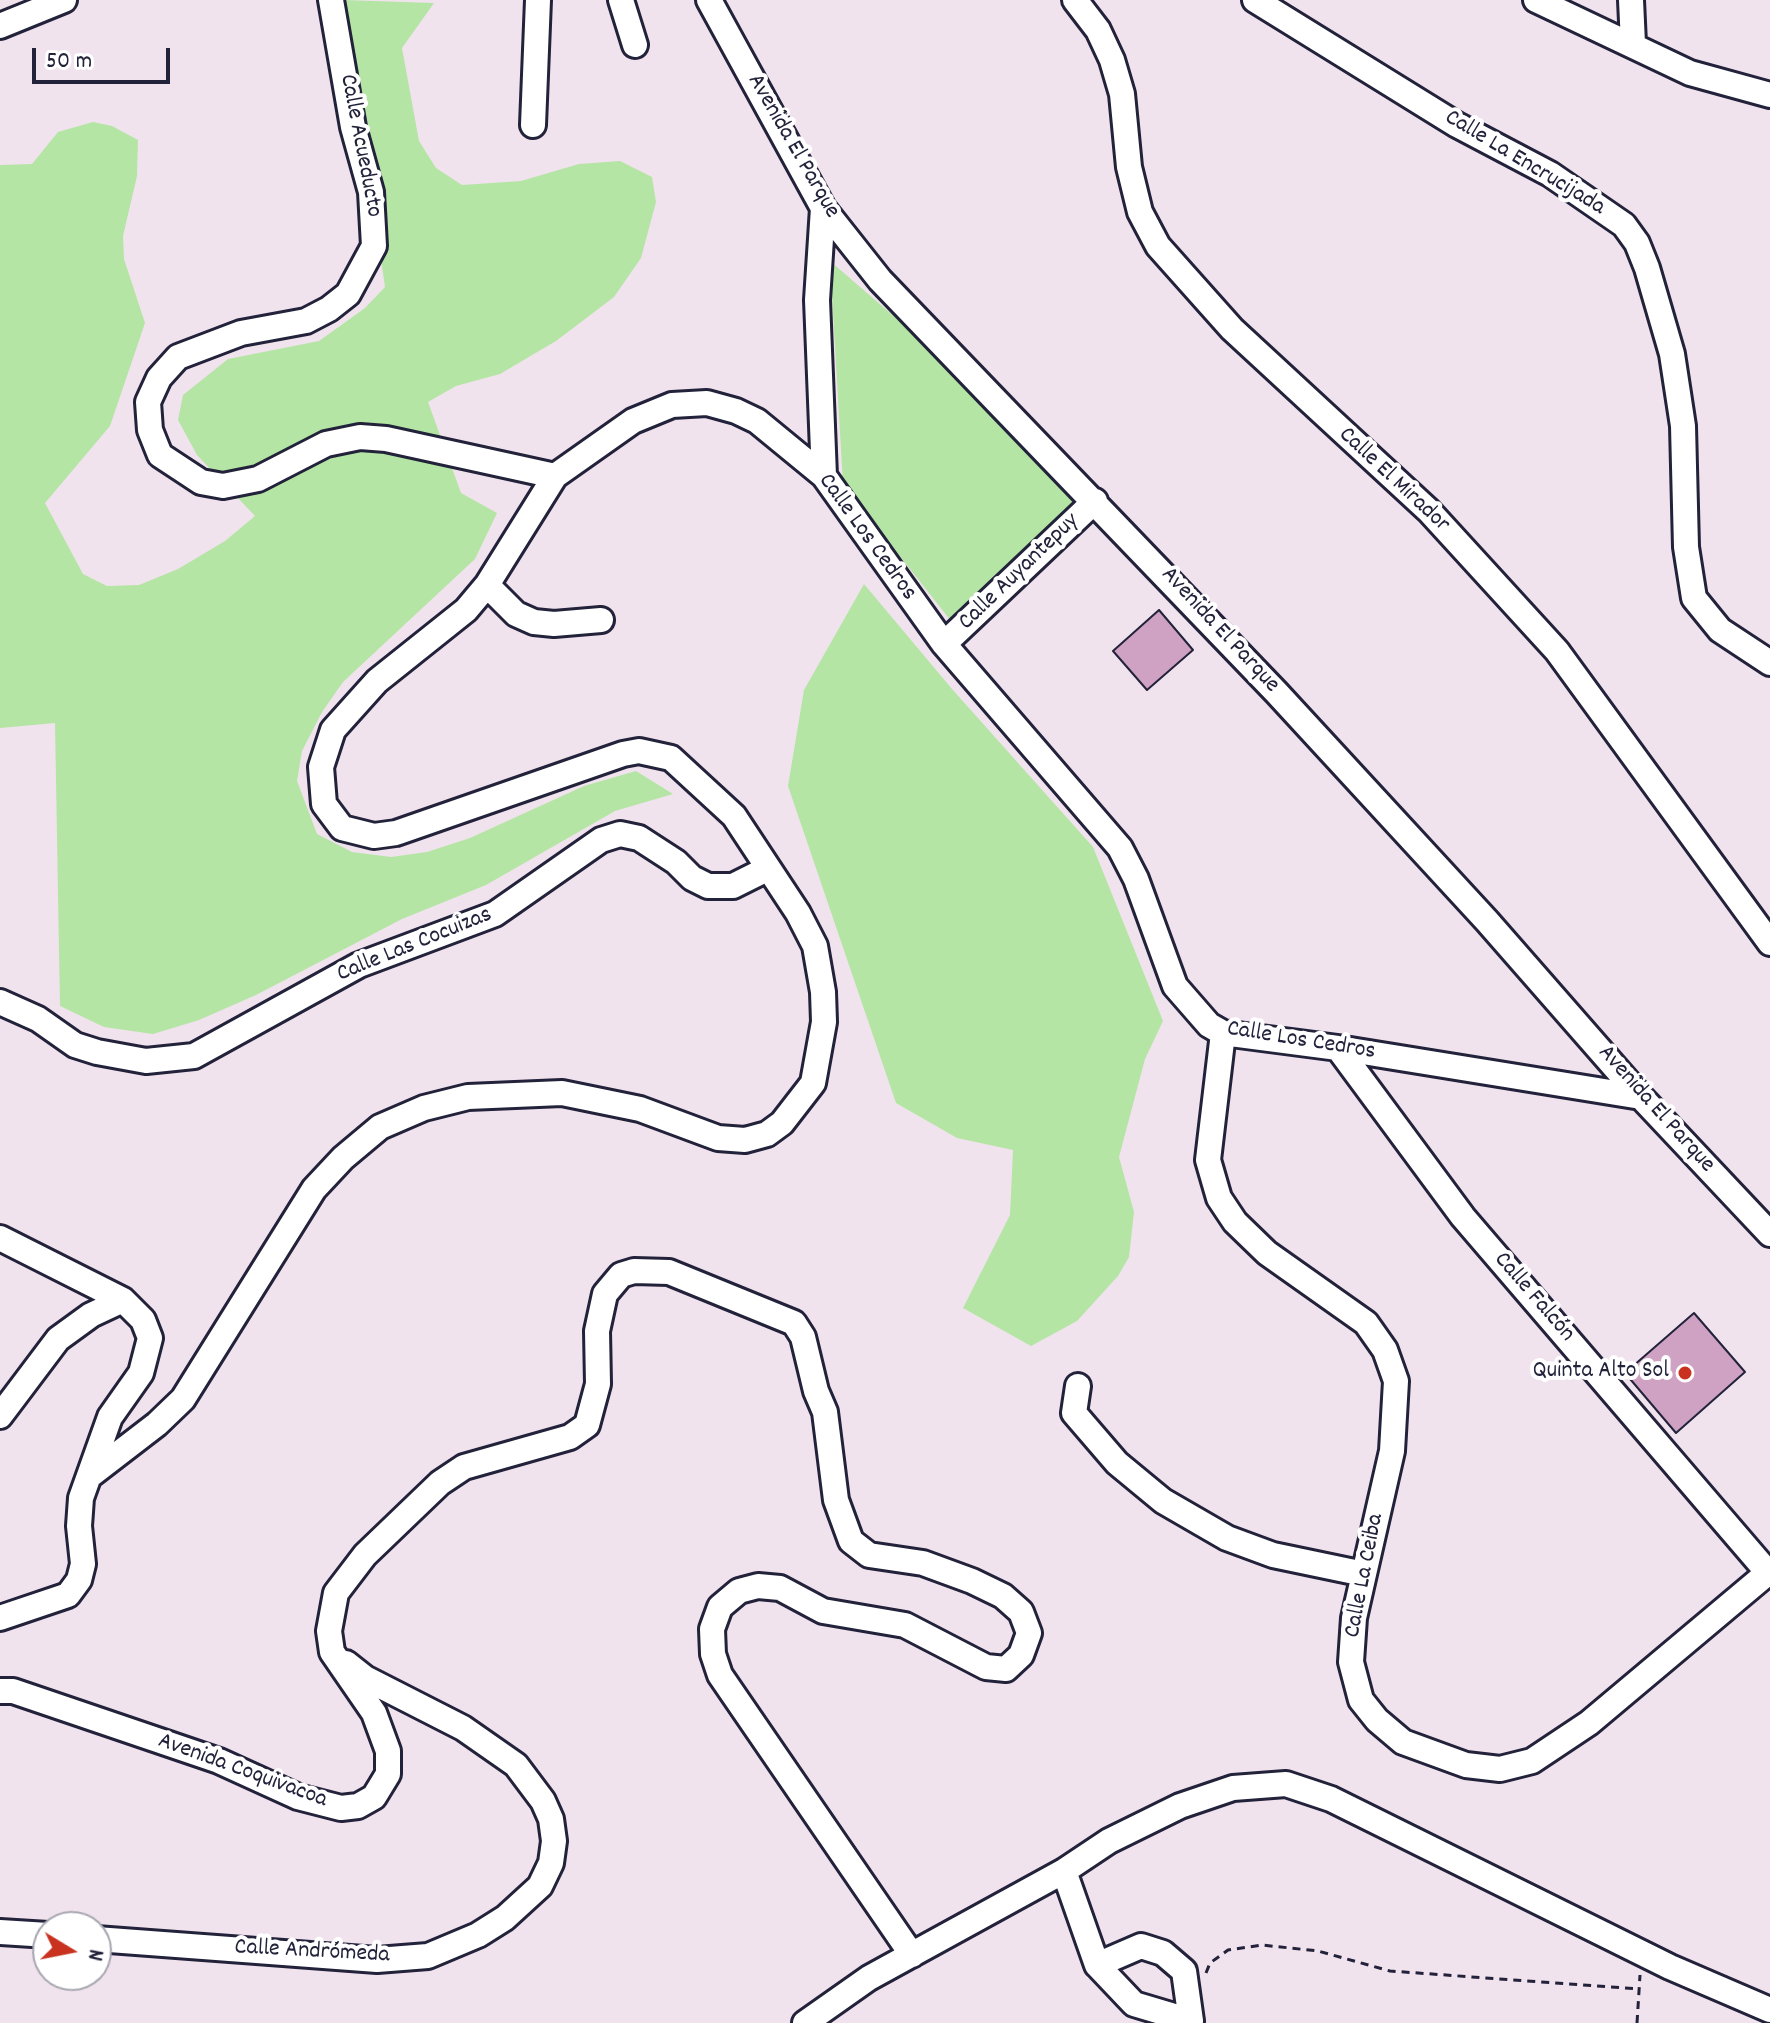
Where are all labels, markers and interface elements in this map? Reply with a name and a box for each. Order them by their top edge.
scale bar [36,32,174,82]
text: 50 m [46,45,92,79]
street label: Avenida El Parque [739,70,845,224]
street label: Calle Acueducto [331,72,387,220]
street label: Calle La Encrucijada [1439,105,1609,223]
street label: Calle El Mirador [1331,422,1455,540]
street label: Calle Los Cedros [810,469,922,607]
street label: Calle Auyantepuy [954,508,1086,638]
street label: Avenida El Parque [1153,562,1285,700]
street label: Calle Las Cocuizas [333,902,497,990]
street label: Calle Los Cedros [1225,1016,1377,1068]
street label: Avenida El Parque [1590,1040,1720,1180]
street label: Calle Falcón [1486,1247,1580,1349]
place label: Quinta Alto Sol [1533,1359,1669,1387]
marker: Quinta Alto Sol [1676,1364,1694,1382]
street label: Calle La Ceiba [1340,1512,1392,1640]
street label: Avenida Coquivacoa [153,1728,331,1816]
north arrow [32,1911,112,1991]
street label: Calle Andrómeda [234,1935,390,1971]
text: N [78,1947,110,1963]

